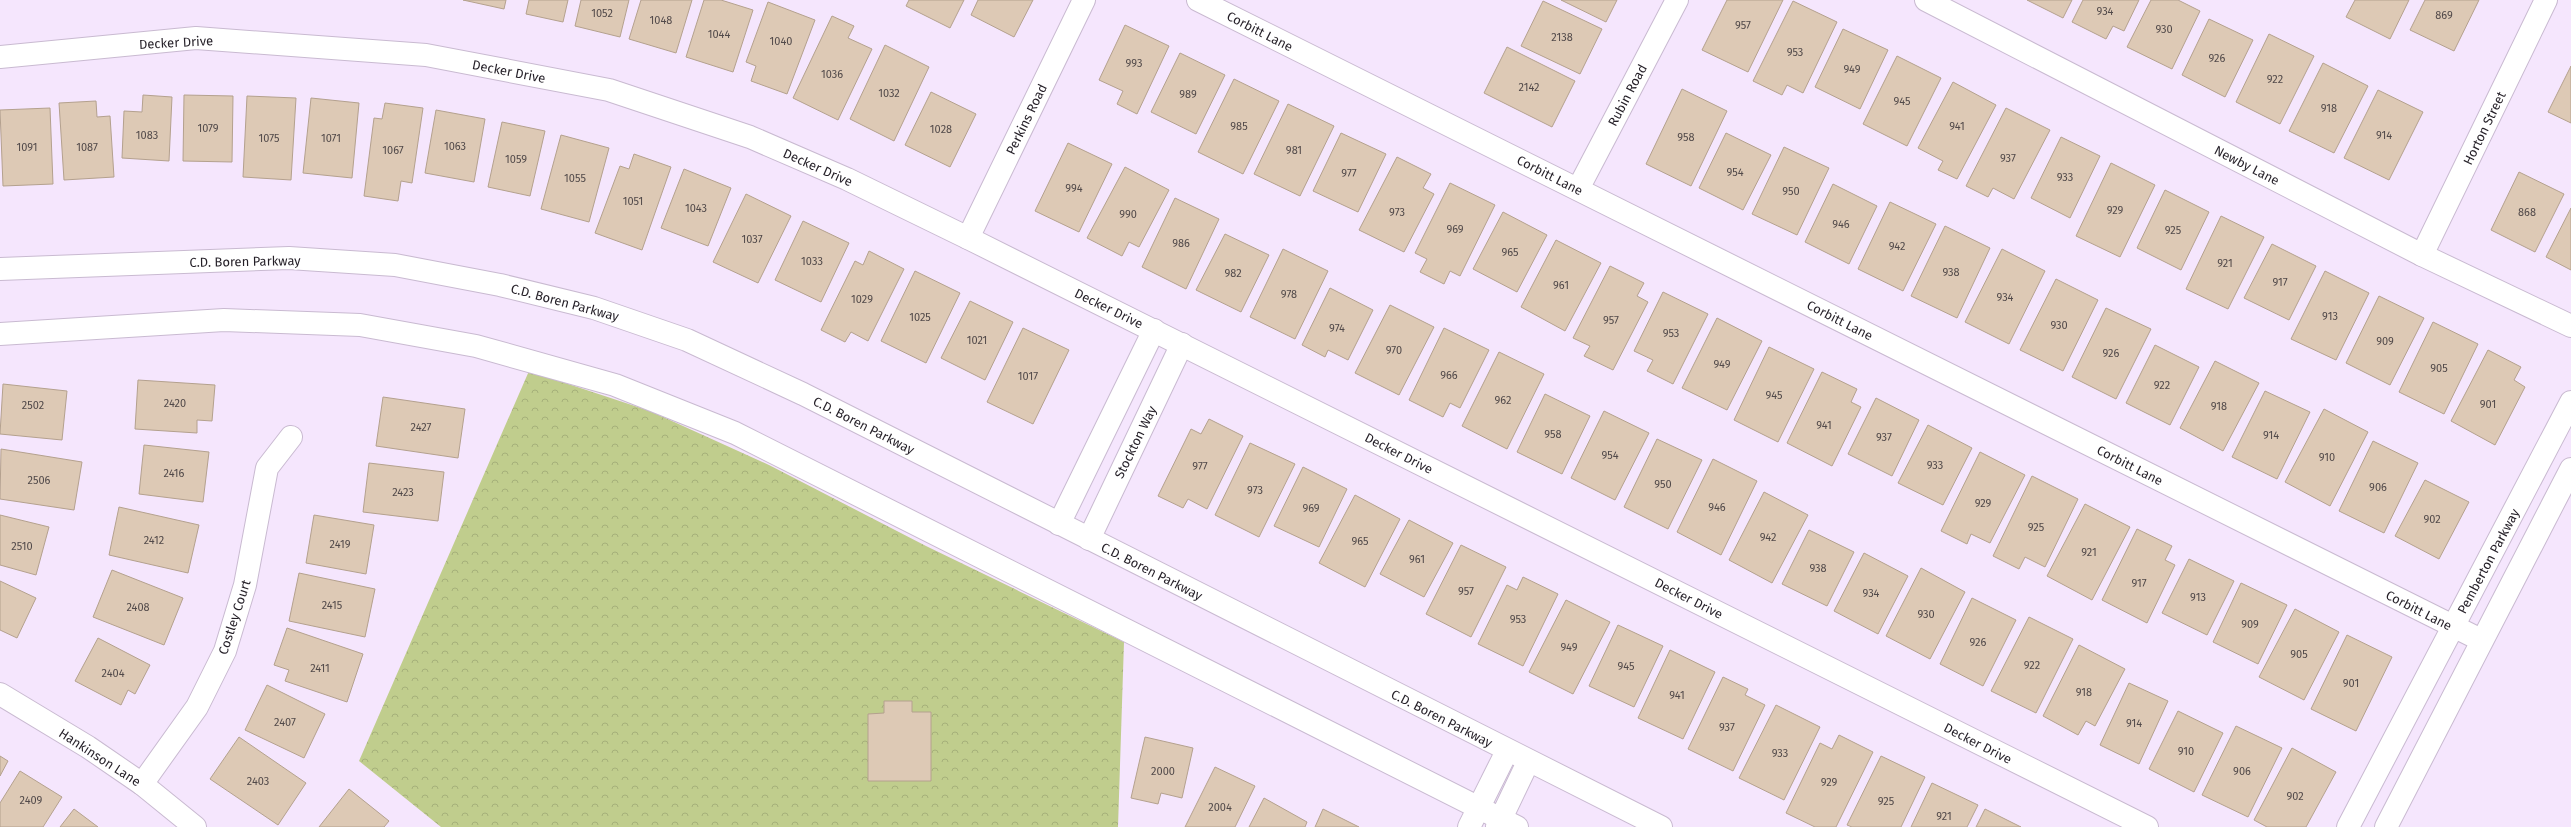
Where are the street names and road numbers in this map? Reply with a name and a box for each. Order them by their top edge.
street label: Corbitt Lane [1224,8,1295,54]
street label: Decker Drive [139,33,213,52]
street label: Decker Drive [471,57,547,86]
street label: Rubin Road [1605,62,1650,129]
street label: Perkins Road [1003,81,1050,157]
street label: Horton Street [2460,89,2509,167]
street label: Newby Lane [2212,143,2282,188]
street label: Decker Drive [781,146,855,189]
street label: Corbitt Lane [1514,152,1585,198]
street label: C.D. Boren Parkway [189,253,301,270]
street label: C.D. Boren Parkway [509,281,621,324]
street label: Decker Drive [1072,285,1145,331]
street label: Corbitt Lane [1804,297,1875,343]
street label: C.D. Boren Parkway [811,393,917,458]
street label: Stockton Way [1111,403,1160,481]
street label: Decker Drive [1362,430,1435,477]
street label: Corbitt Lane [2094,442,2165,488]
street label: Pemberton Parkway [2454,506,2523,616]
street label: C.D. Boren Parkway [1099,539,1205,604]
street label: Decker Drive [1652,575,1725,622]
street label: Costley Court [215,578,254,656]
street label: Corbitt Lane [2383,587,2454,633]
street label: C.D. Boren Parkway [1389,686,1495,751]
street label: Decker Drive [1941,720,2014,767]
street label: Hankinson Lane [56,725,143,789]

